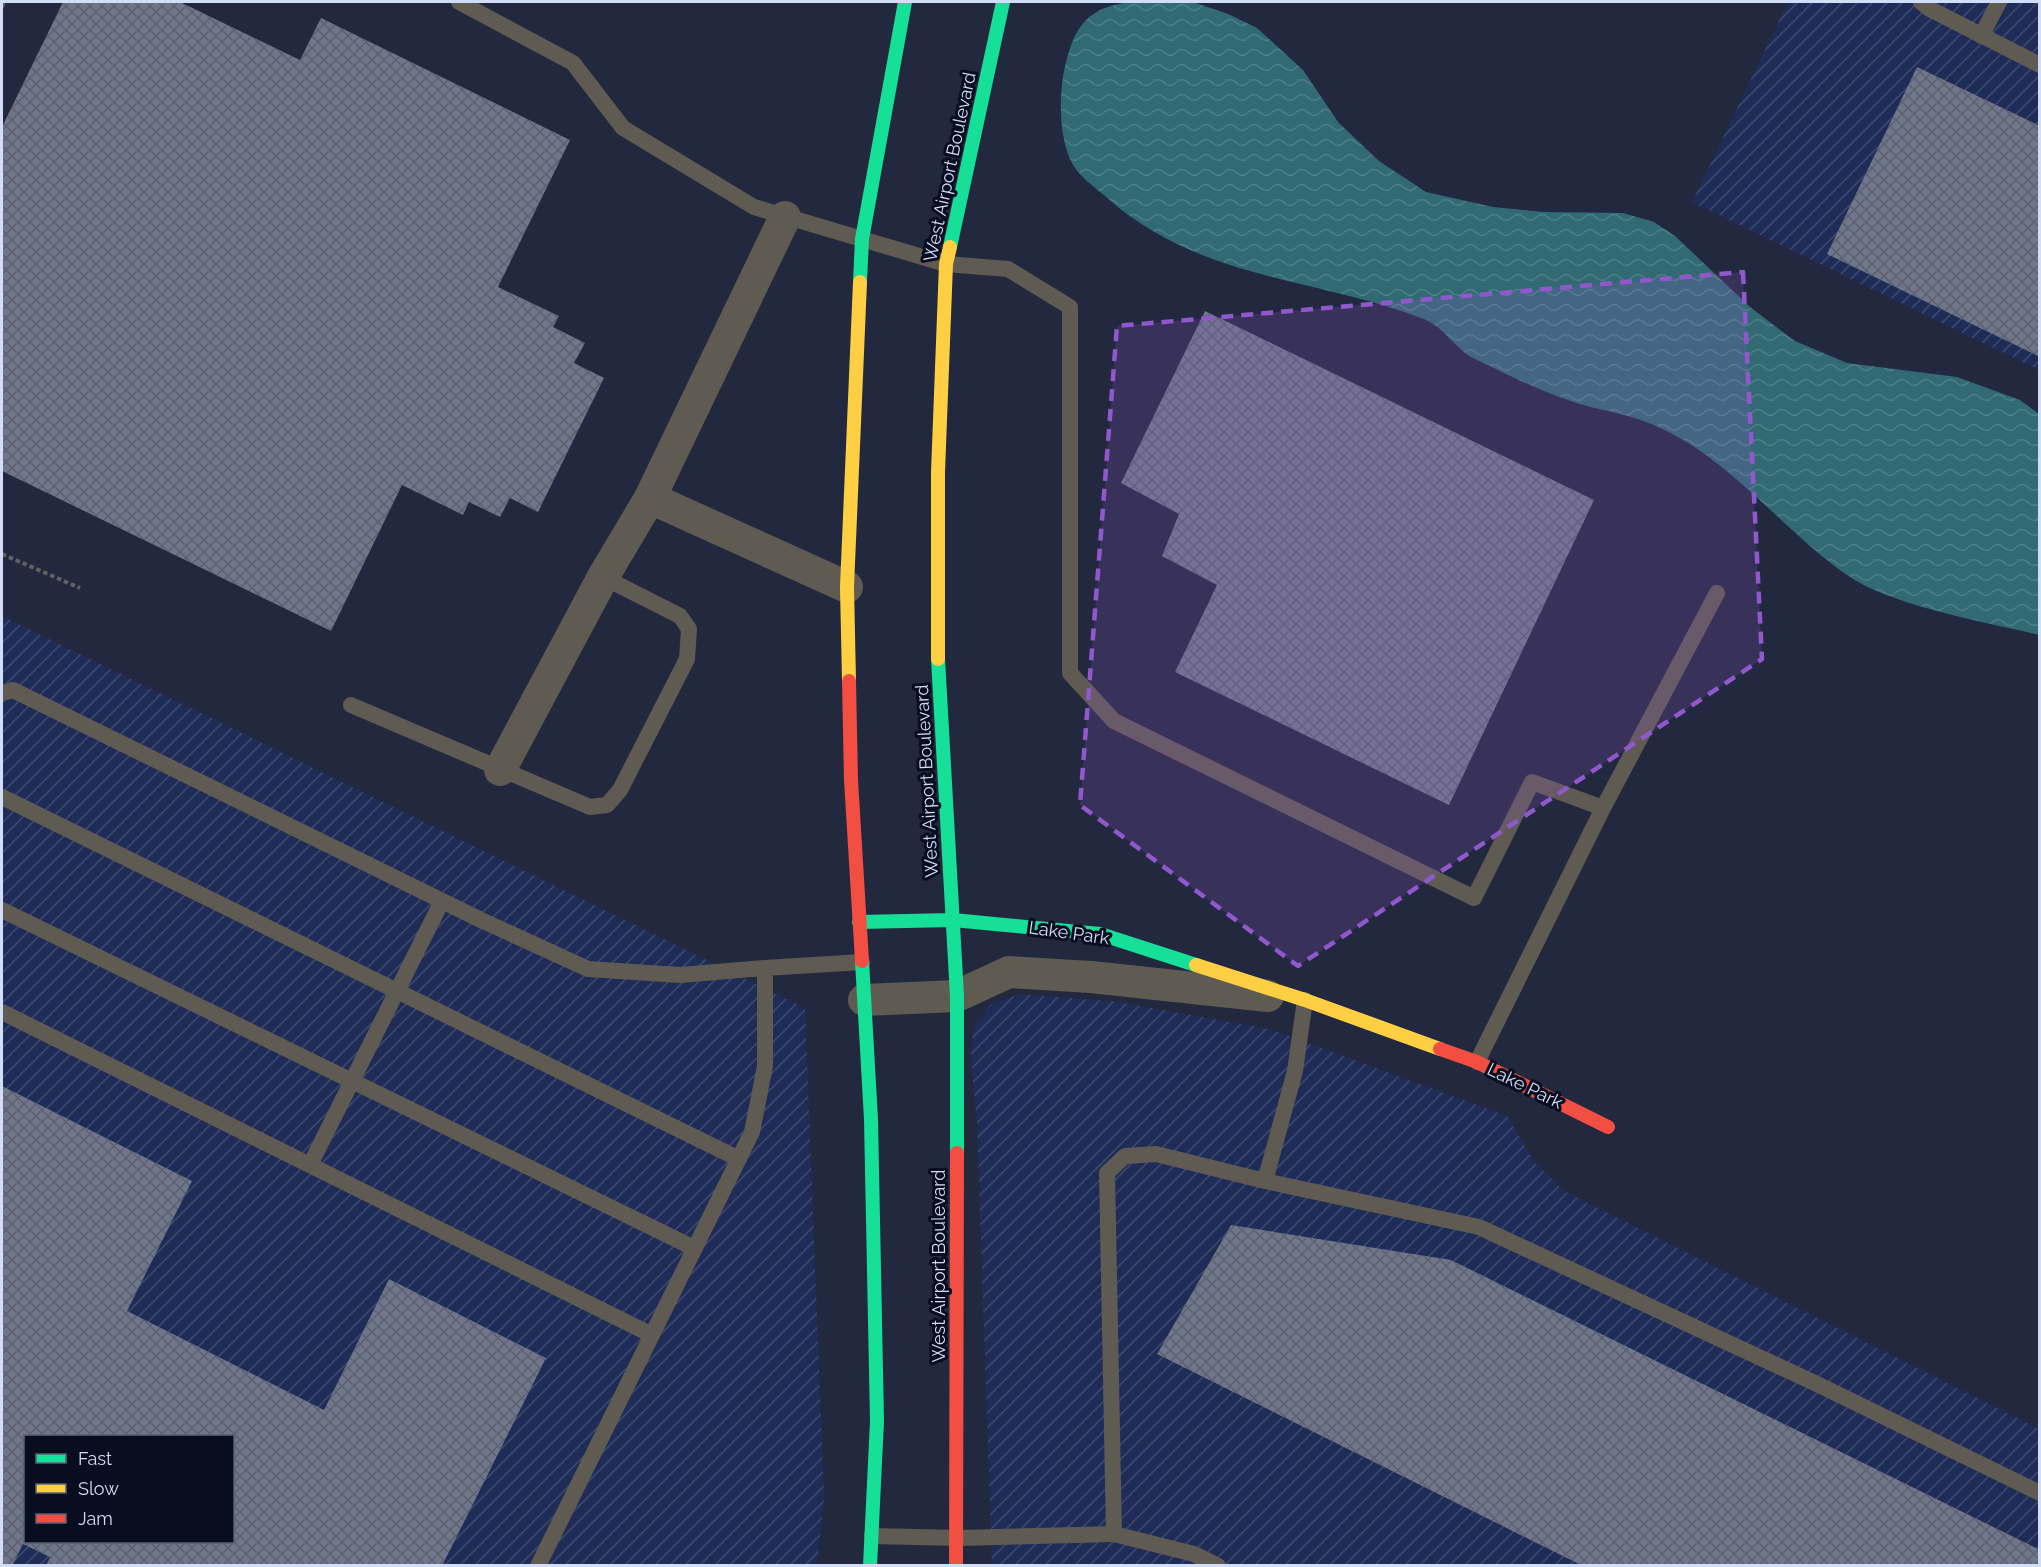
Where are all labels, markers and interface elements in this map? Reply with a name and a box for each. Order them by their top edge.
street label: West Airport Boulevard [919,70,980,264]
street label: West Airport Boulevard [911,684,942,878]
street label: Lake Park [1027,916,1111,949]
street label: Lake Park [1484,1058,1567,1113]
street label: West Airport Boulevard [928,1169,949,1363]
legend [24,1435,234,1543]
text: Fast [78,1448,112,1469]
text: Slow [78,1478,119,1499]
text: Jam [78,1508,113,1529]

